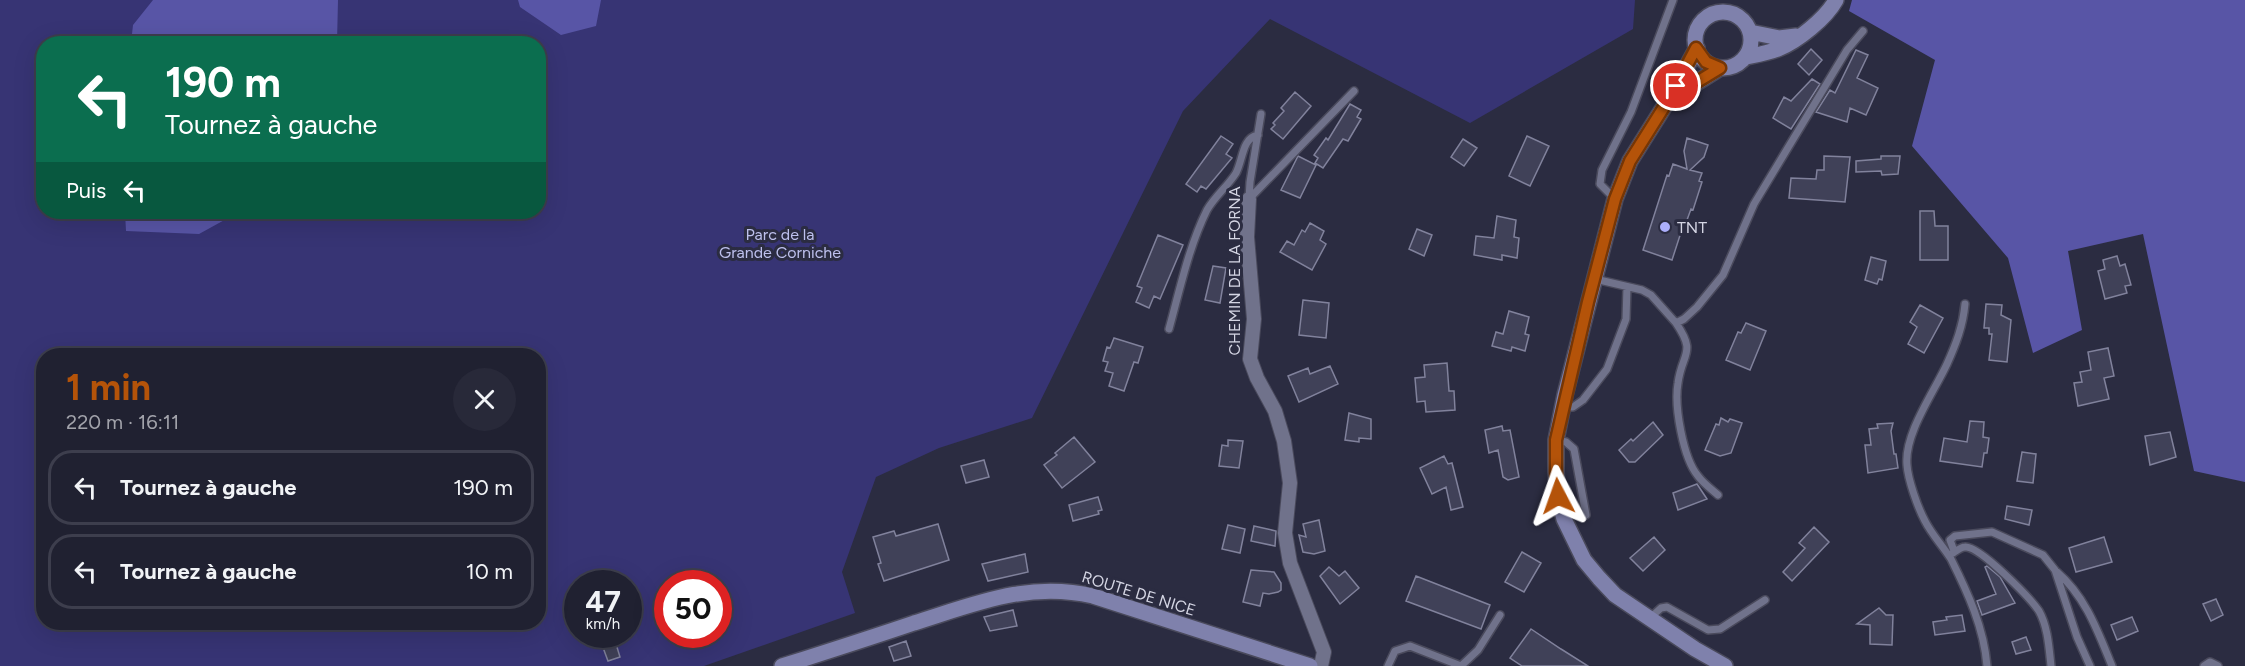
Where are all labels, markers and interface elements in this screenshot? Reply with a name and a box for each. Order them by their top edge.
text: 190 m [165,57,281,108]
icon: left [66,60,144,138]
pin [1650,60,1701,111]
icon: arrive [1659,69,1692,102]
text: Tournez à gauche [165,108,377,141]
icon: left [118,174,151,207]
text: Puis [66,177,106,204]
street label: CHEMIN DE LA FORNA [1225,186,1244,356]
place label: TNT [1677,218,1707,237]
marker: TNT [1658,220,1672,234]
park label: Parc de la Grande Corniche [719,225,841,262]
text: 1 min [66,366,151,409]
button: close [453,368,516,431]
text: 220 m · 16:11 [66,410,179,434]
position arrow [1526,464,1590,528]
icon: left [69,471,102,504]
text: Tournez à gauche [120,474,296,501]
text: 190 m [453,474,513,501]
icon: left [69,555,102,588]
text: Tournez à gauche [120,558,296,585]
text: 10 m [466,558,513,585]
street label: ROUTE DE NICE [1080,567,1198,620]
speed limit sign: 50 [654,570,732,648]
text: 47 [585,583,621,620]
text: km/h [586,615,620,633]

